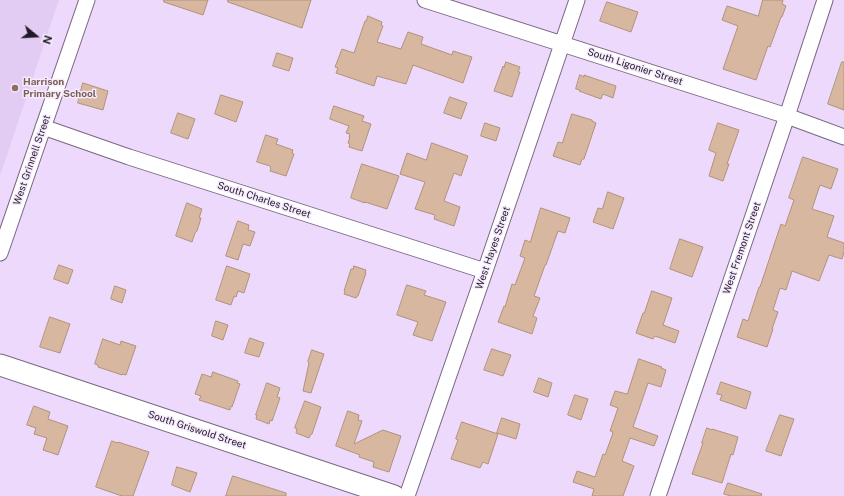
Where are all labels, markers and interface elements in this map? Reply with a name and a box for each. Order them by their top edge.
north arrow [16,16,56,56]
text: N [40,34,54,46]
street label: South Ligonier Street [586,46,684,88]
place label: Harrison Primary School [23,76,96,100]
marker: Harrison Primary School [10,83,20,93]
street label: West Grinnell Street [11,113,53,207]
street label: South Charles Street [216,179,312,221]
street label: West Fremont Street [721,200,763,296]
street label: West Hayes Street [473,205,513,291]
street label: South Griswold Street [146,408,248,452]

